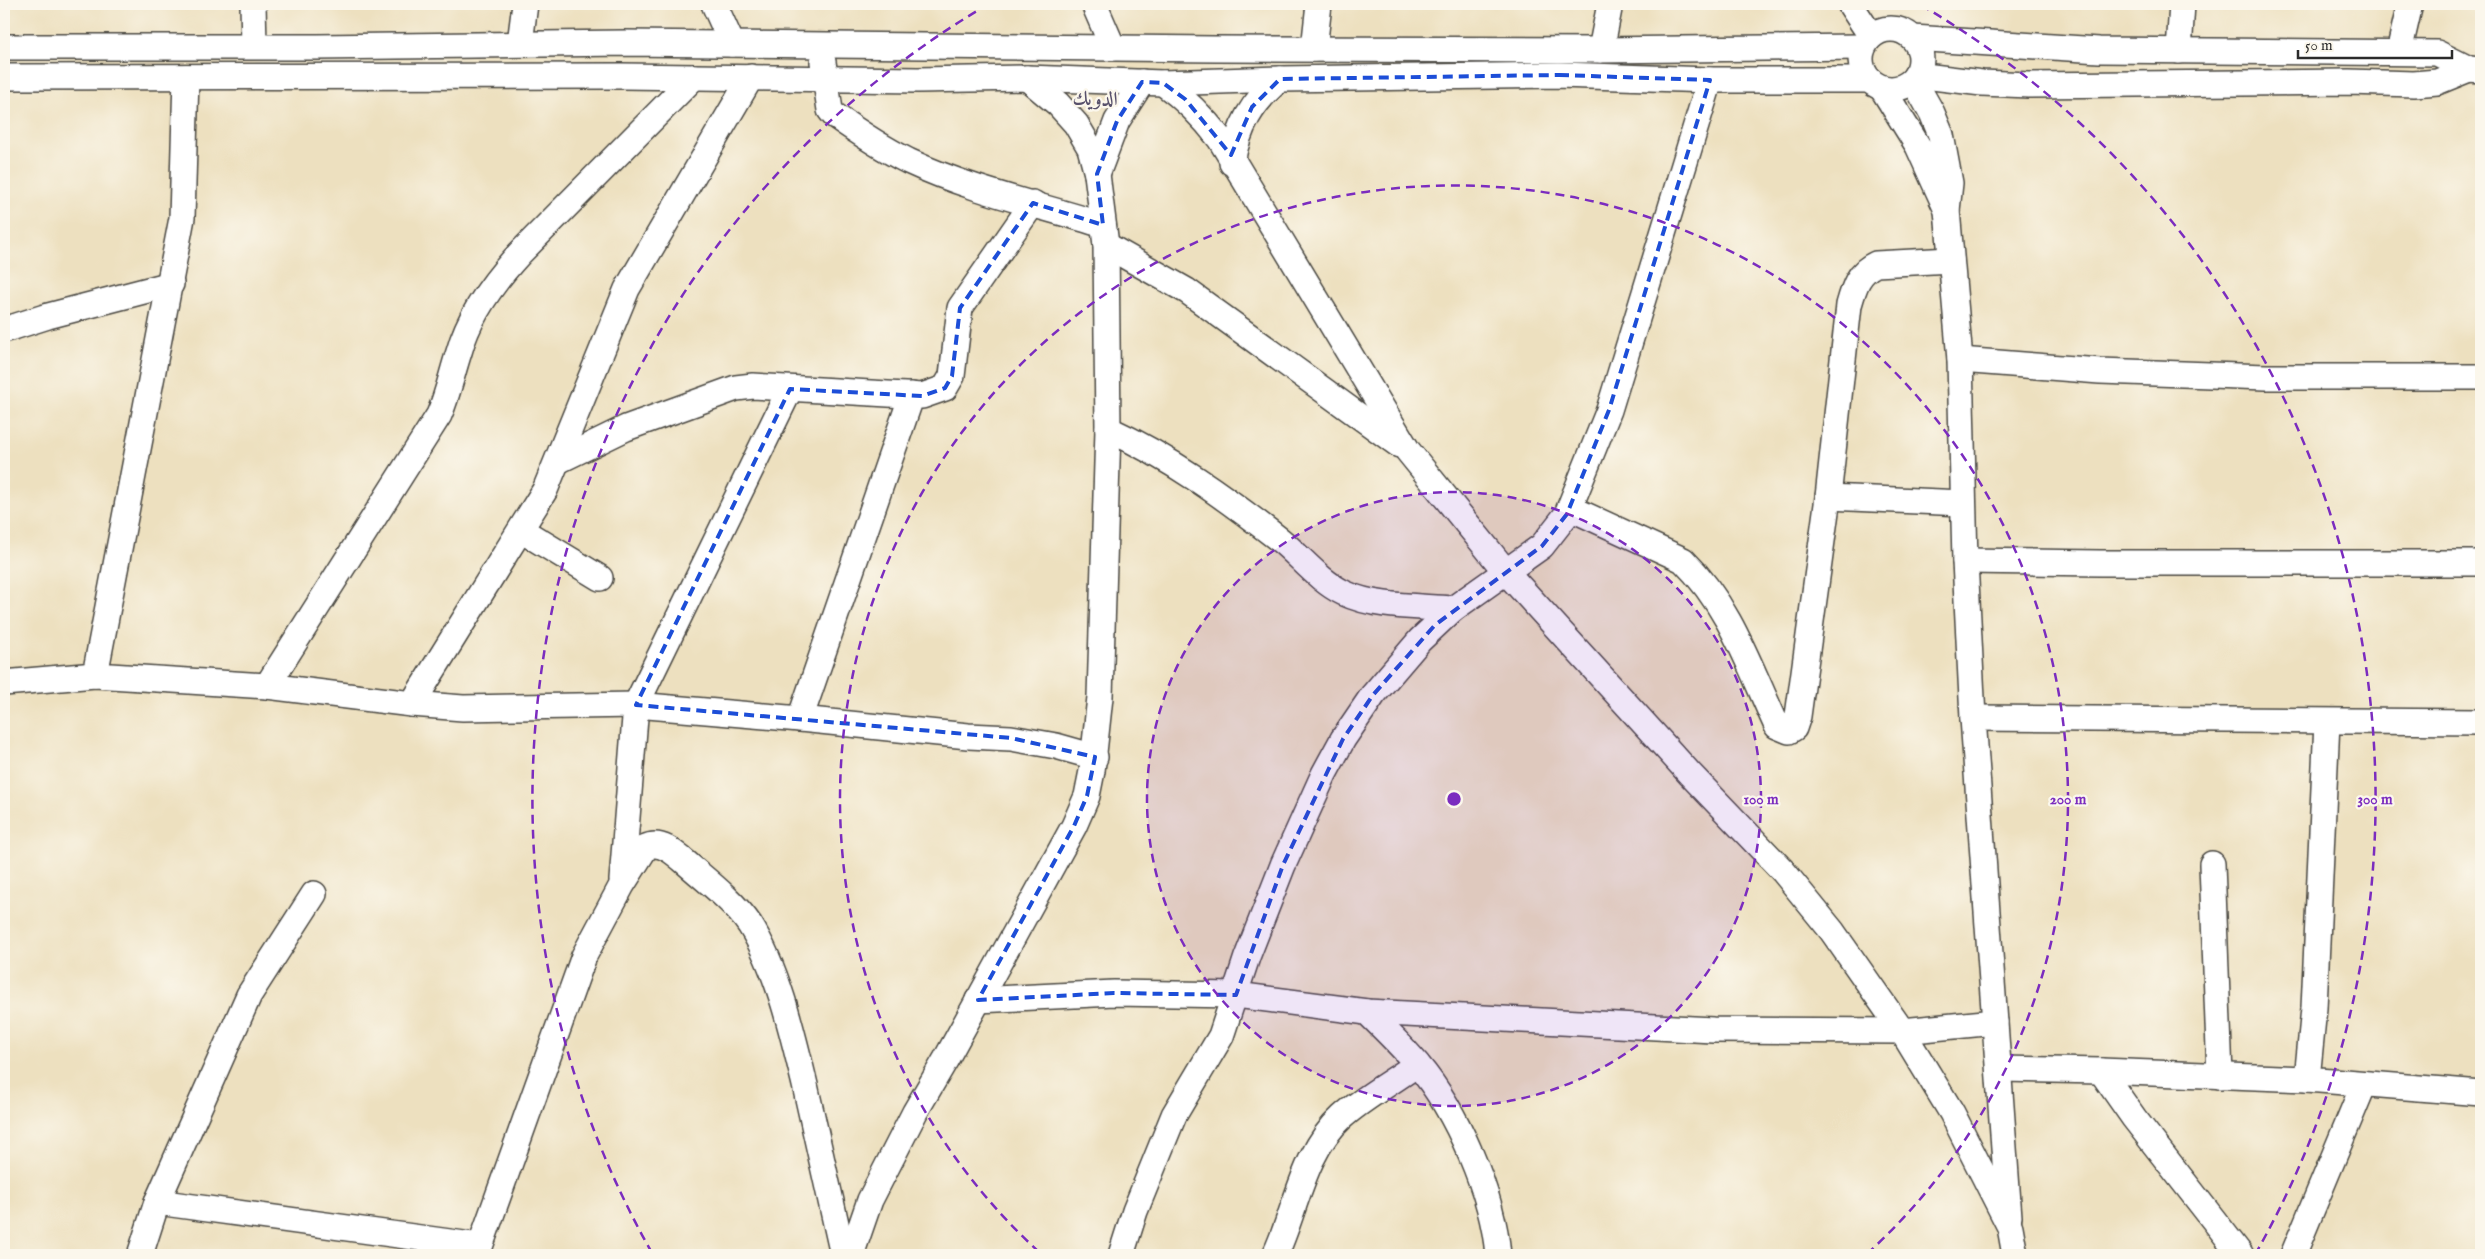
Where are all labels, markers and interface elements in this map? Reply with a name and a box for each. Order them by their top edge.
scale bar [2298,28,2451,60]
text: 50 m [2305,36,2333,55]
district label: الدويك [1072,88,1118,112]
centre of rings [1445,790,1463,808]
text: 100 m [1743,790,1779,809]
text: 200 m [2050,790,2087,809]
text: 300 m [2357,790,2393,809]

